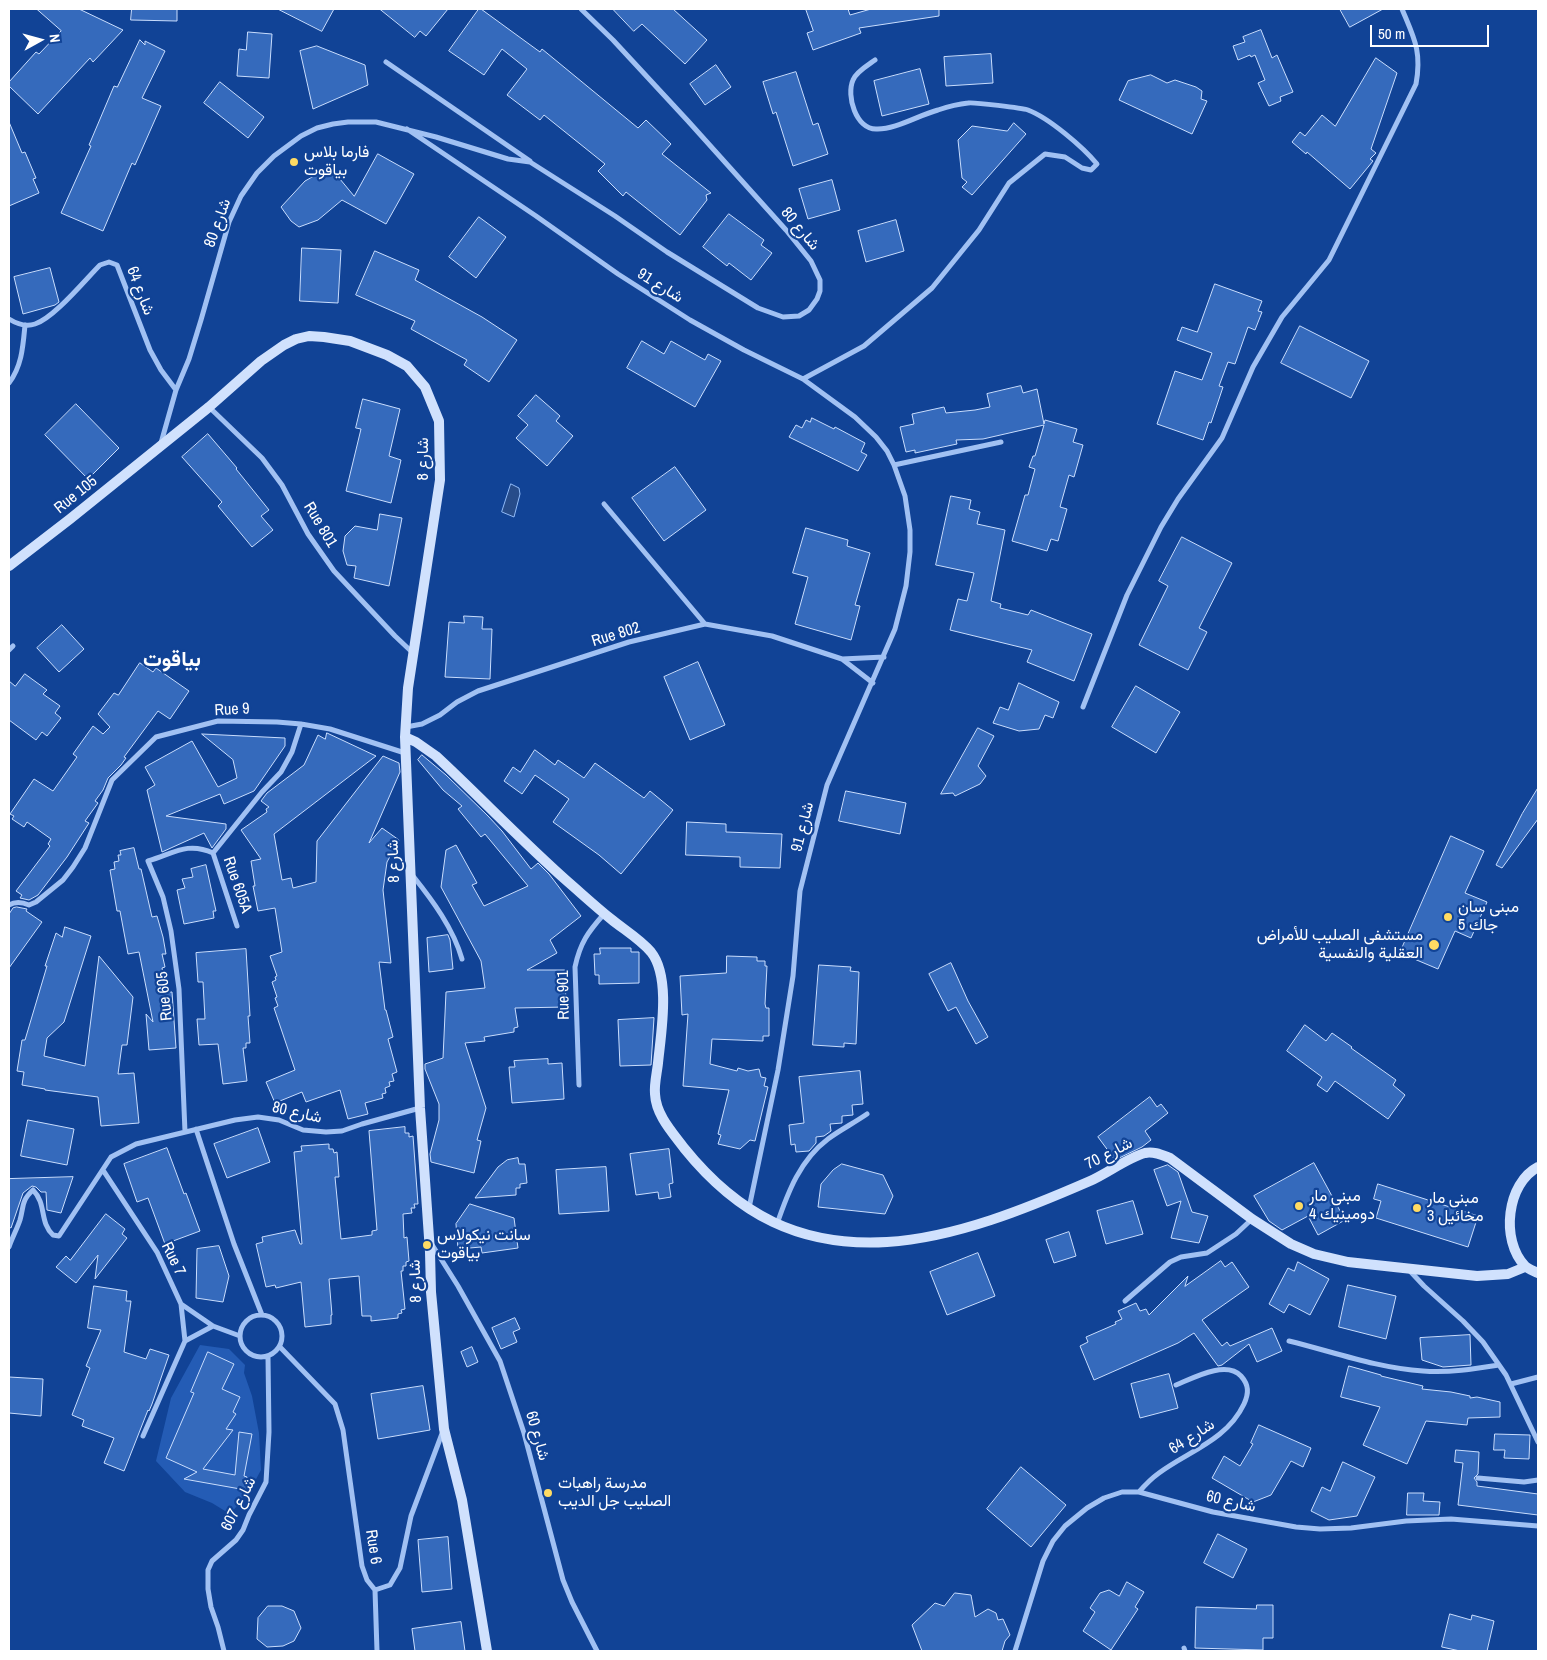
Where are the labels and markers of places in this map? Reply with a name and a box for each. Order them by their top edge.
place label: فارما بلاس بياقوت [304,143,369,181]
marker: فارما بلاس بياقوت [288,156,300,168]
place label: مبنى سان جاك 5 [1458,898,1519,936]
marker: مبنى سان جاك 5 [1442,911,1454,923]
place label: مستشفى الصليب للأمراض العقلية والنفسية [1257,926,1423,964]
marker: مستشفى الصليب للأمراض العقلية والنفسية [1427,938,1441,952]
place label: مبنى مار دومينيك 4 [1309,1187,1375,1225]
place label: مبنى مار مخائيل 3 [1427,1189,1484,1227]
marker: مبنى مار دومينيك 4 [1293,1200,1305,1212]
marker: مبنى مار مخائيل 3 [1411,1202,1423,1214]
place label: سانت نيكولاس بياقوت [437,1226,531,1264]
marker: سانت نيكولاس بياقوت [421,1239,433,1251]
place label: مدرسة راهبات الصليب جل الديب [558,1474,671,1512]
marker: مدرسة راهبات الصليب جل الديب [542,1487,554,1499]

